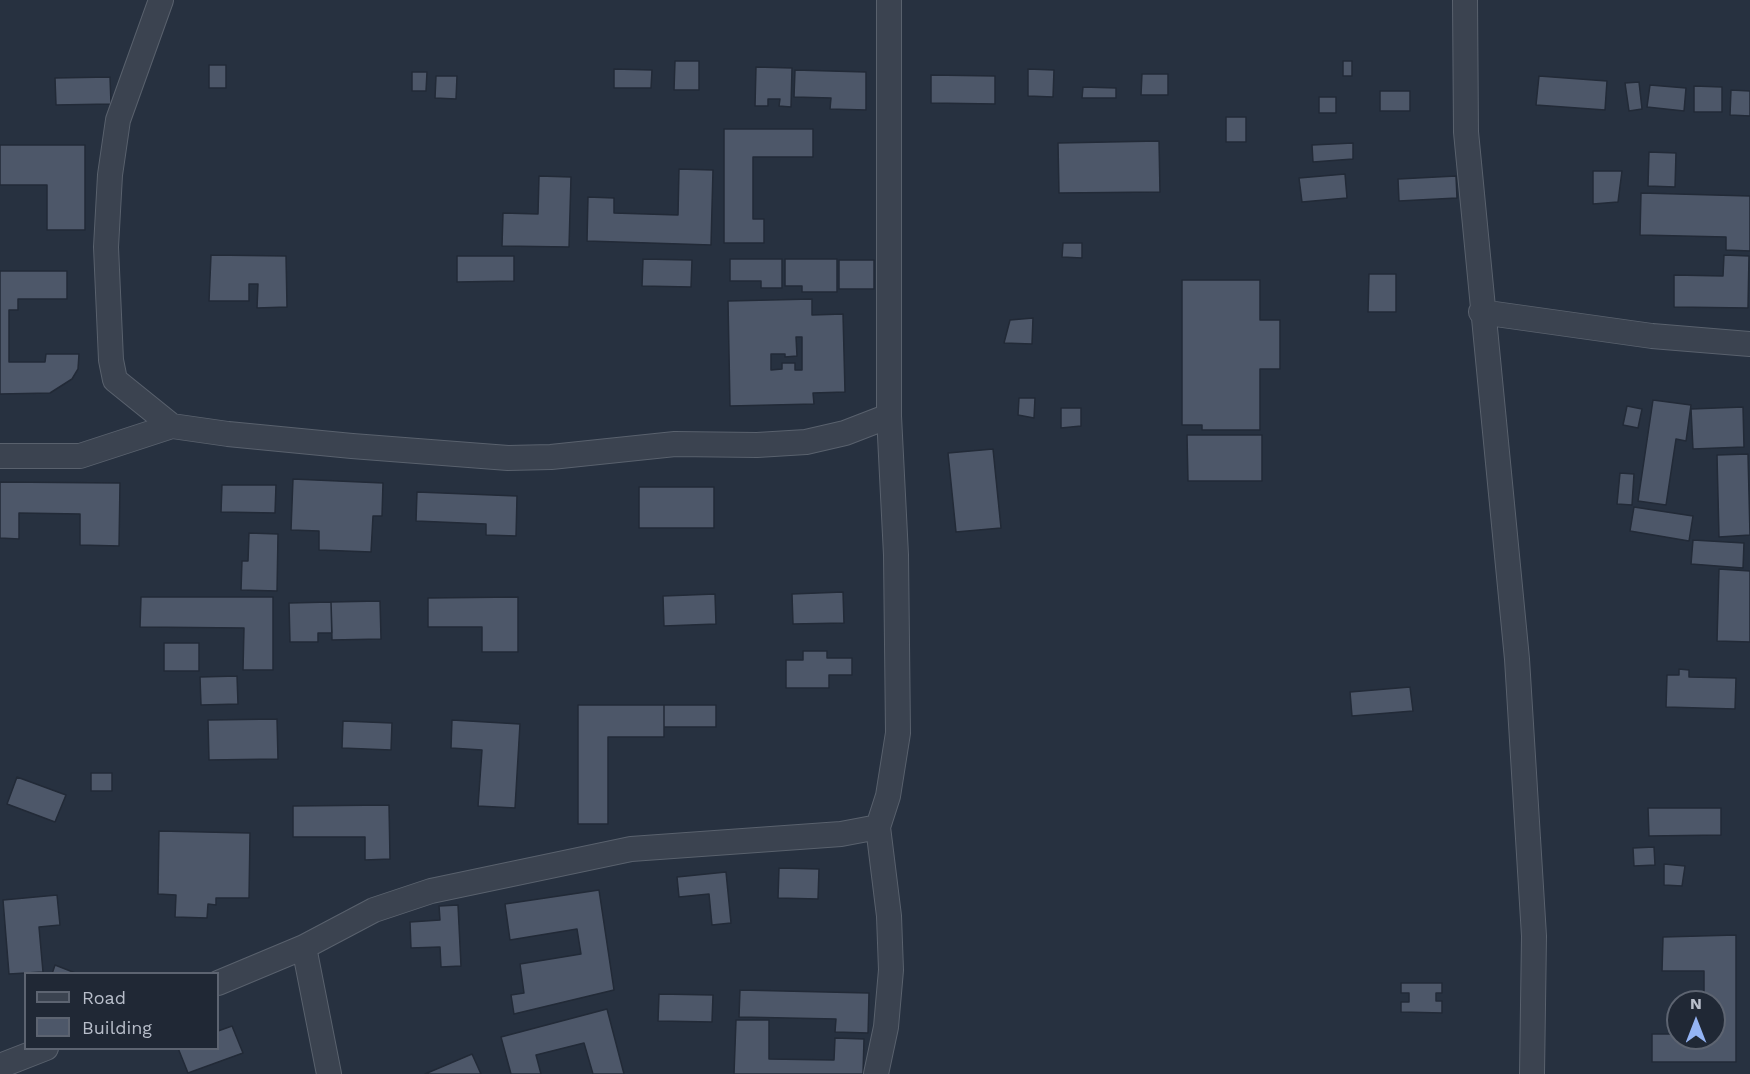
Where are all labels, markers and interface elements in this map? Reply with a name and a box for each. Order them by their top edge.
legend [24,972,219,1050]
text: Road [82,987,126,1008]
north arrow [1666,990,1726,1050]
text: N [1690,994,1702,1013]
text: Building [82,1017,152,1038]

